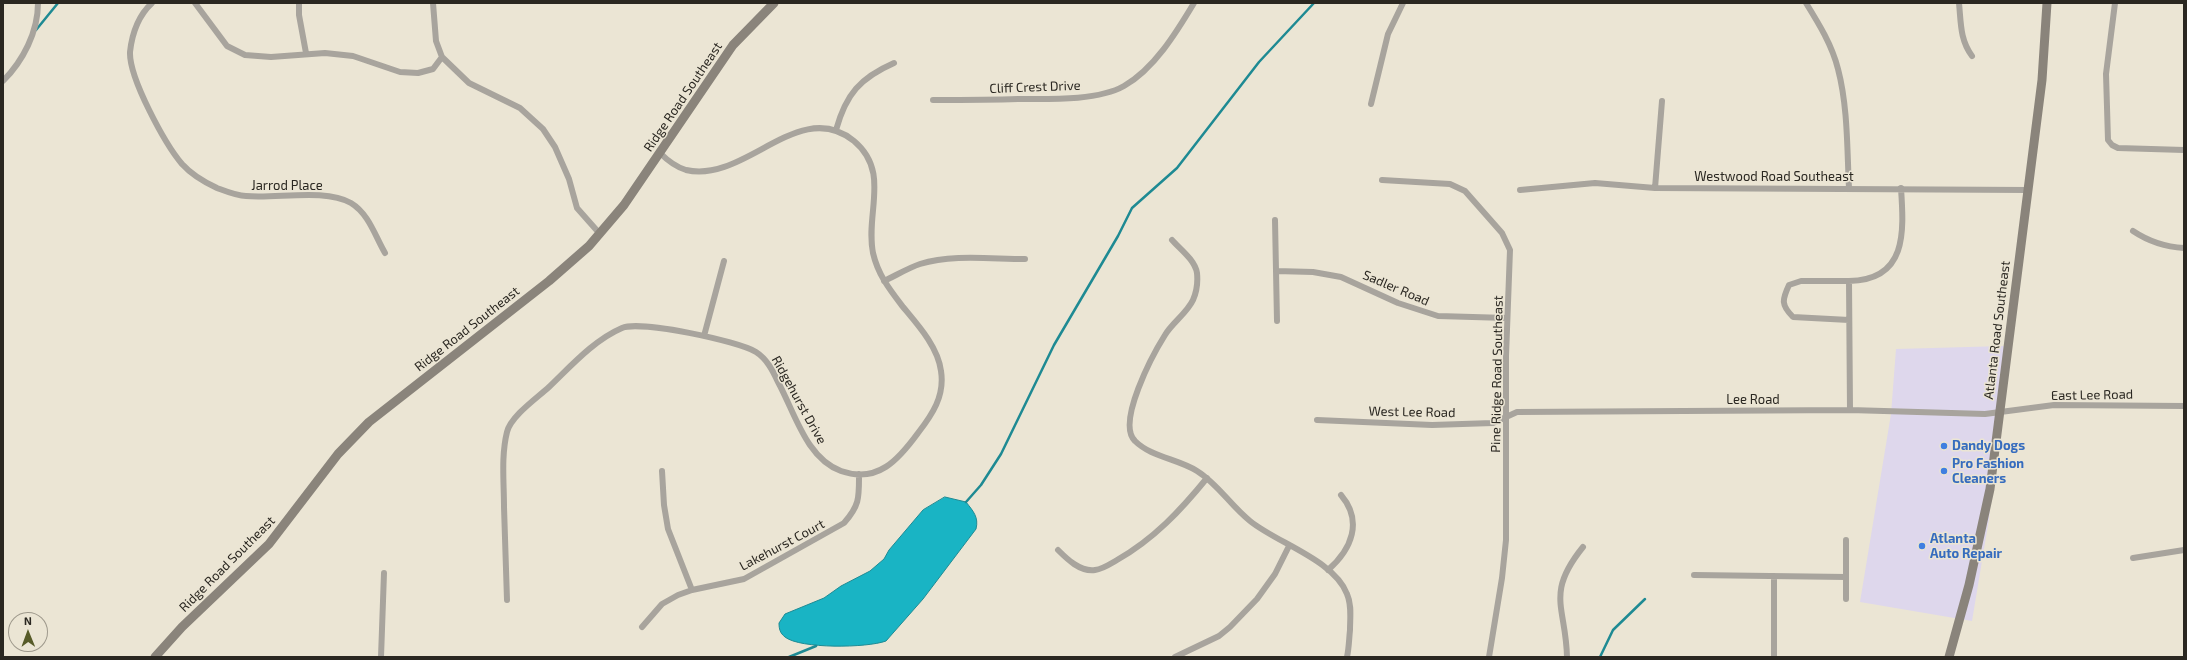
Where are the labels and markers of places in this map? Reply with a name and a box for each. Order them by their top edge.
place label: Dandy Dogs [1952,438,2025,454]
marker: Dandy Dogs [1939,441,1949,451]
place label: Pro Fashion Cleaners [1952,456,2024,487]
marker: Pro Fashion Cleaners [1939,466,1949,476]
place label: Atlanta Auto Repair [1930,531,2002,562]
marker: Atlanta Auto Repair [1917,541,1927,551]

